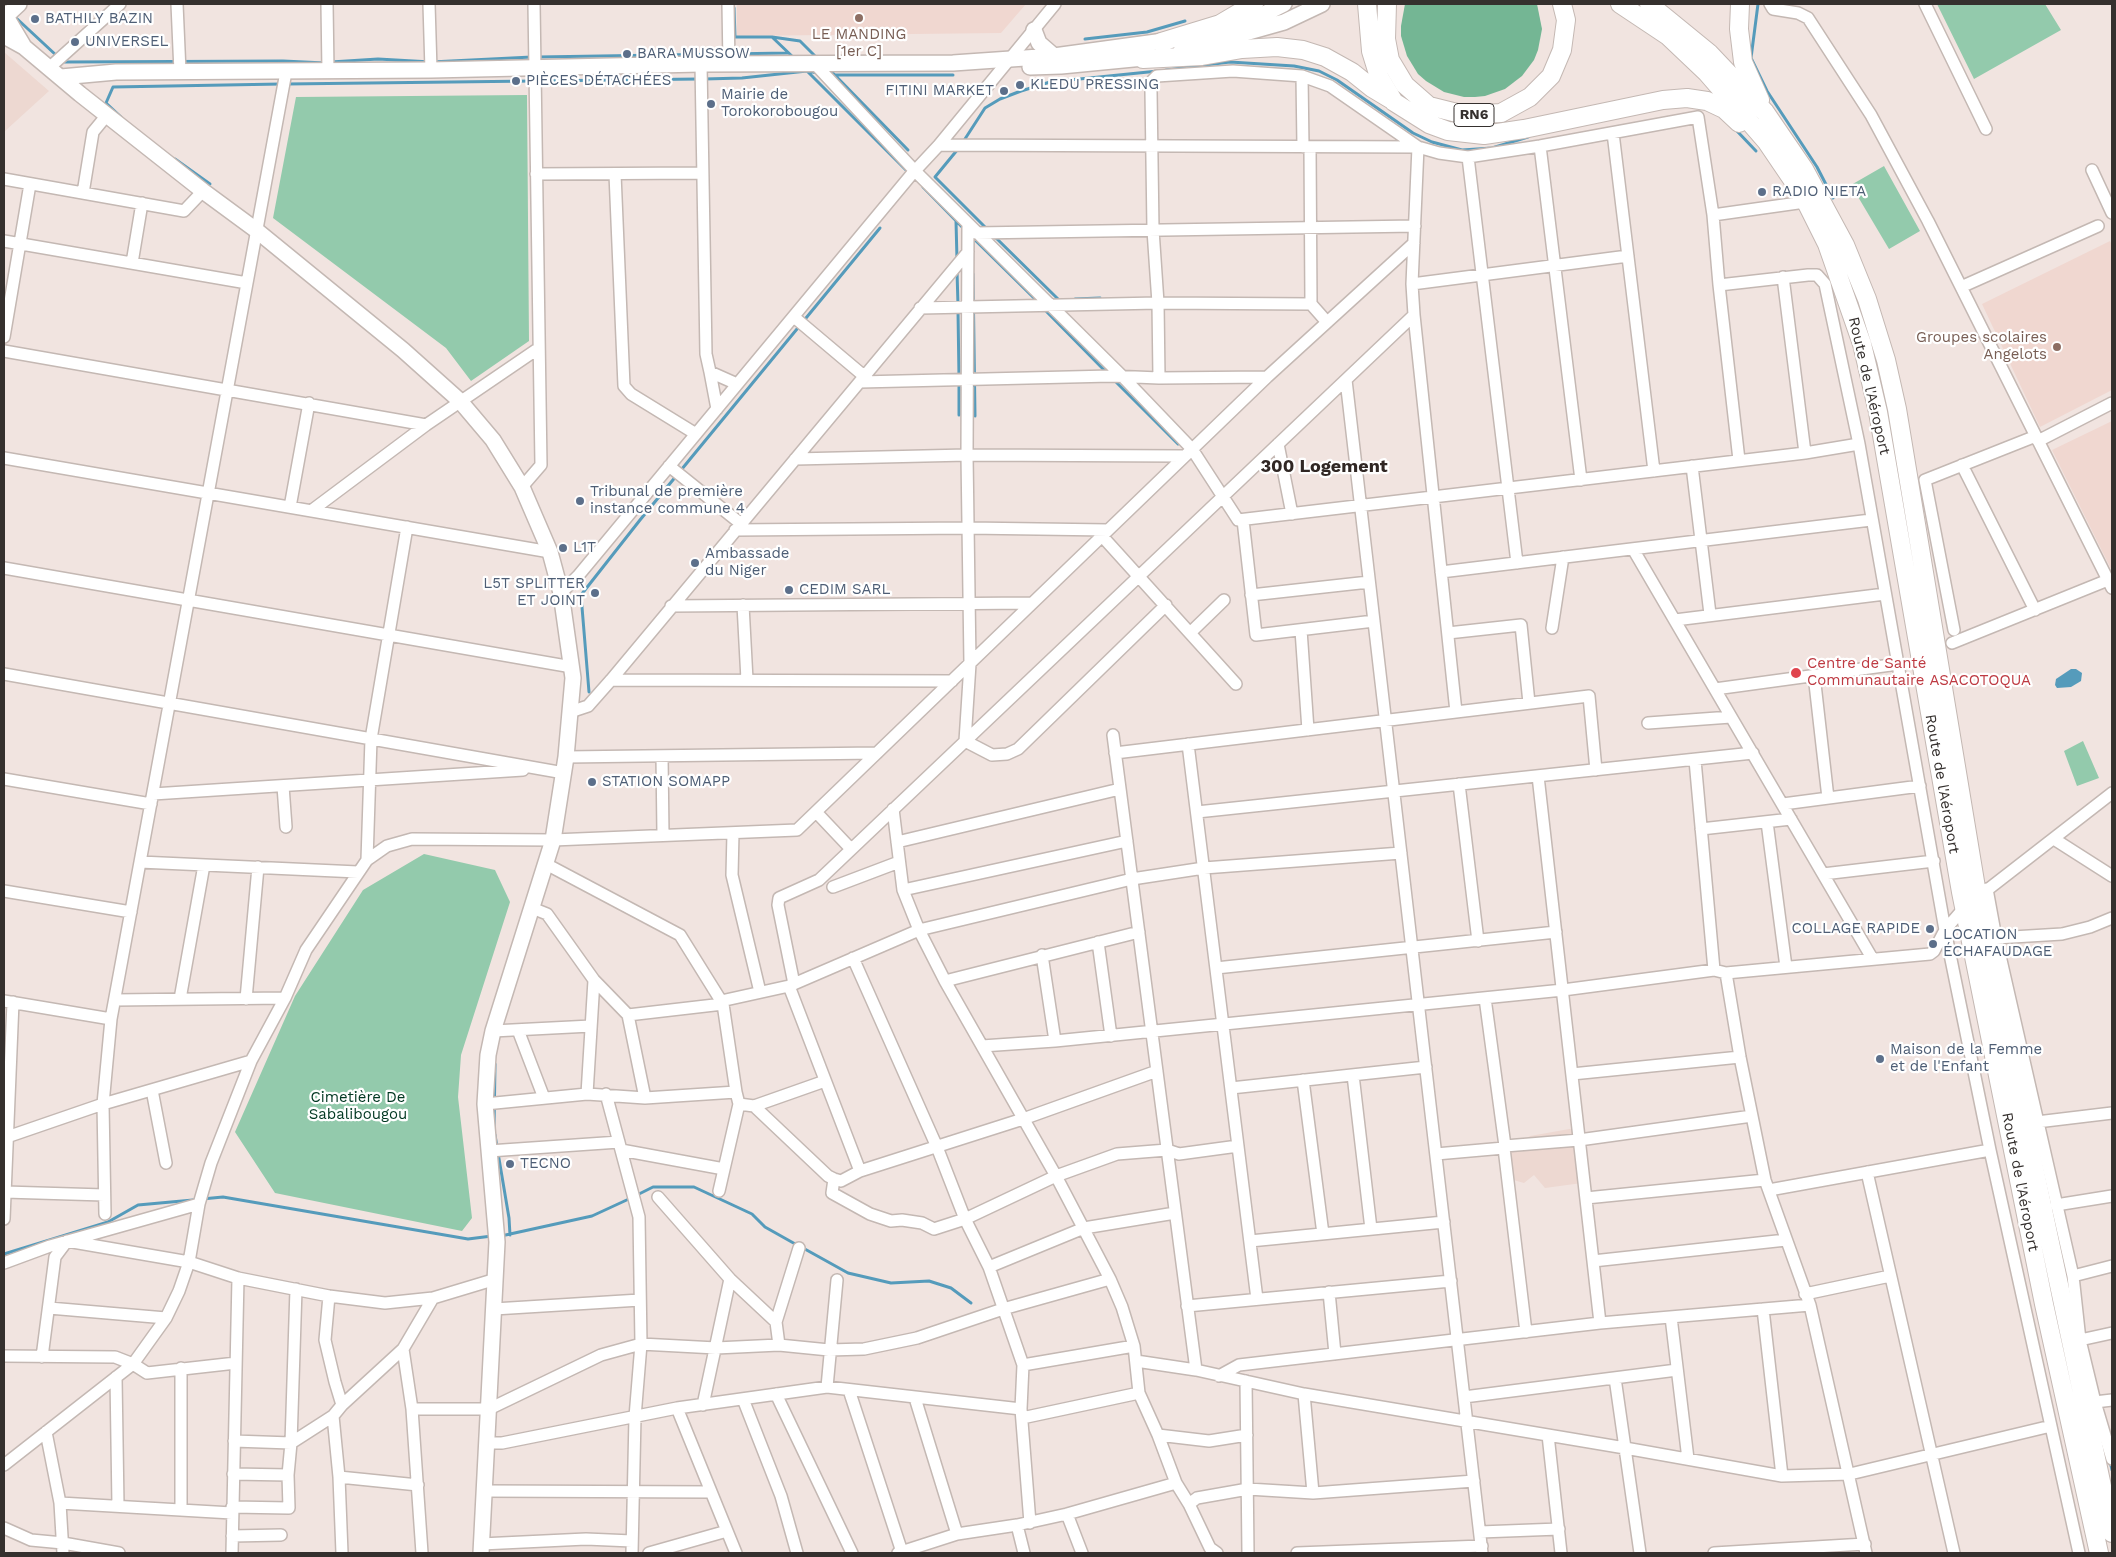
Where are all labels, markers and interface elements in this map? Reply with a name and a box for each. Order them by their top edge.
place label: BATHILY BAZIN [45,10,153,28]
marker: LE MANDING [1er C] [853,12,865,24]
marker: BATHILY BAZIN [29,13,41,25]
place label: LE MANDING [1er C] [812,26,906,61]
place label: UNIVERSEL [85,33,168,51]
marker: UNIVERSEL [69,36,81,48]
place label: BARA MUSSOW [637,45,750,63]
marker: BARA MUSSOW [621,48,633,60]
place label: PIÈCES DÉTACHÉES [526,72,671,90]
marker: PIÈCES DÉTACHÉES [510,75,522,87]
place label: KLEDU PRESSING [1030,76,1159,94]
marker: KLEDU PRESSING [1014,79,1026,91]
place label: FITINI MARKET [885,82,994,100]
marker: FITINI MARKET [998,85,1010,97]
place label: Mairie de Torokorobougou [721,86,838,121]
marker: Mairie de Torokorobougou [705,98,717,110]
road number: RN6 [1454,104,1494,126]
place label: RADIO NIETA [1772,183,1866,201]
marker: RADIO NIETA [1756,186,1768,198]
street label: Route de l'Aéroport [1844,315,1894,457]
place label: Groupes scolaires Angelots [1916,329,2047,364]
marker: Groupes scolaires Angelots [2051,341,2063,353]
district label: 300 Logement [1260,456,1388,478]
place label: Tribunal de première instance commune 4 [590,483,745,518]
marker: Tribunal de première instance commune 4 [574,495,586,507]
place label: L1T [573,539,596,557]
marker: L1T [557,542,569,554]
place label: Ambassade du Niger [705,545,789,580]
marker: Ambassade du Niger [689,557,701,569]
place label: L5T SPLITTER ET JOINT [483,575,585,610]
place label: CEDIM SARL [799,581,890,599]
marker: CEDIM SARL [783,584,795,596]
marker: L5T SPLITTER ET JOINT [589,587,601,599]
place label: Centre de Santé Communautaire ASACOTOQUA [1807,655,2031,690]
marker: Centre de Santé Communautaire ASACOTOQUA [1789,666,1803,680]
street label: Route de l'Aéroport [1921,713,1963,855]
place label: STATION SOMAPP [602,773,730,791]
marker: STATION SOMAPP [586,776,598,788]
place label: COLLAGE RAPIDE [1792,920,1920,938]
marker: COLLAGE RAPIDE [1924,923,1936,935]
place label: LOCATION ÉCHAFAUDAGE [1943,926,2052,961]
marker: LOCATION ÉCHAFAUDAGE [1927,938,1939,950]
place label: Maison de la Femme et de l'Enfant [1890,1041,2042,1076]
marker: Maison de la Femme et de l'Enfant [1874,1053,1886,1065]
park label: Cimetière De Sabalibougou [309,1089,407,1124]
street label: Route de l'Aéroport [1998,1111,2042,1253]
place label: TECNO [520,1155,571,1173]
marker: TECNO [504,1158,516,1170]

